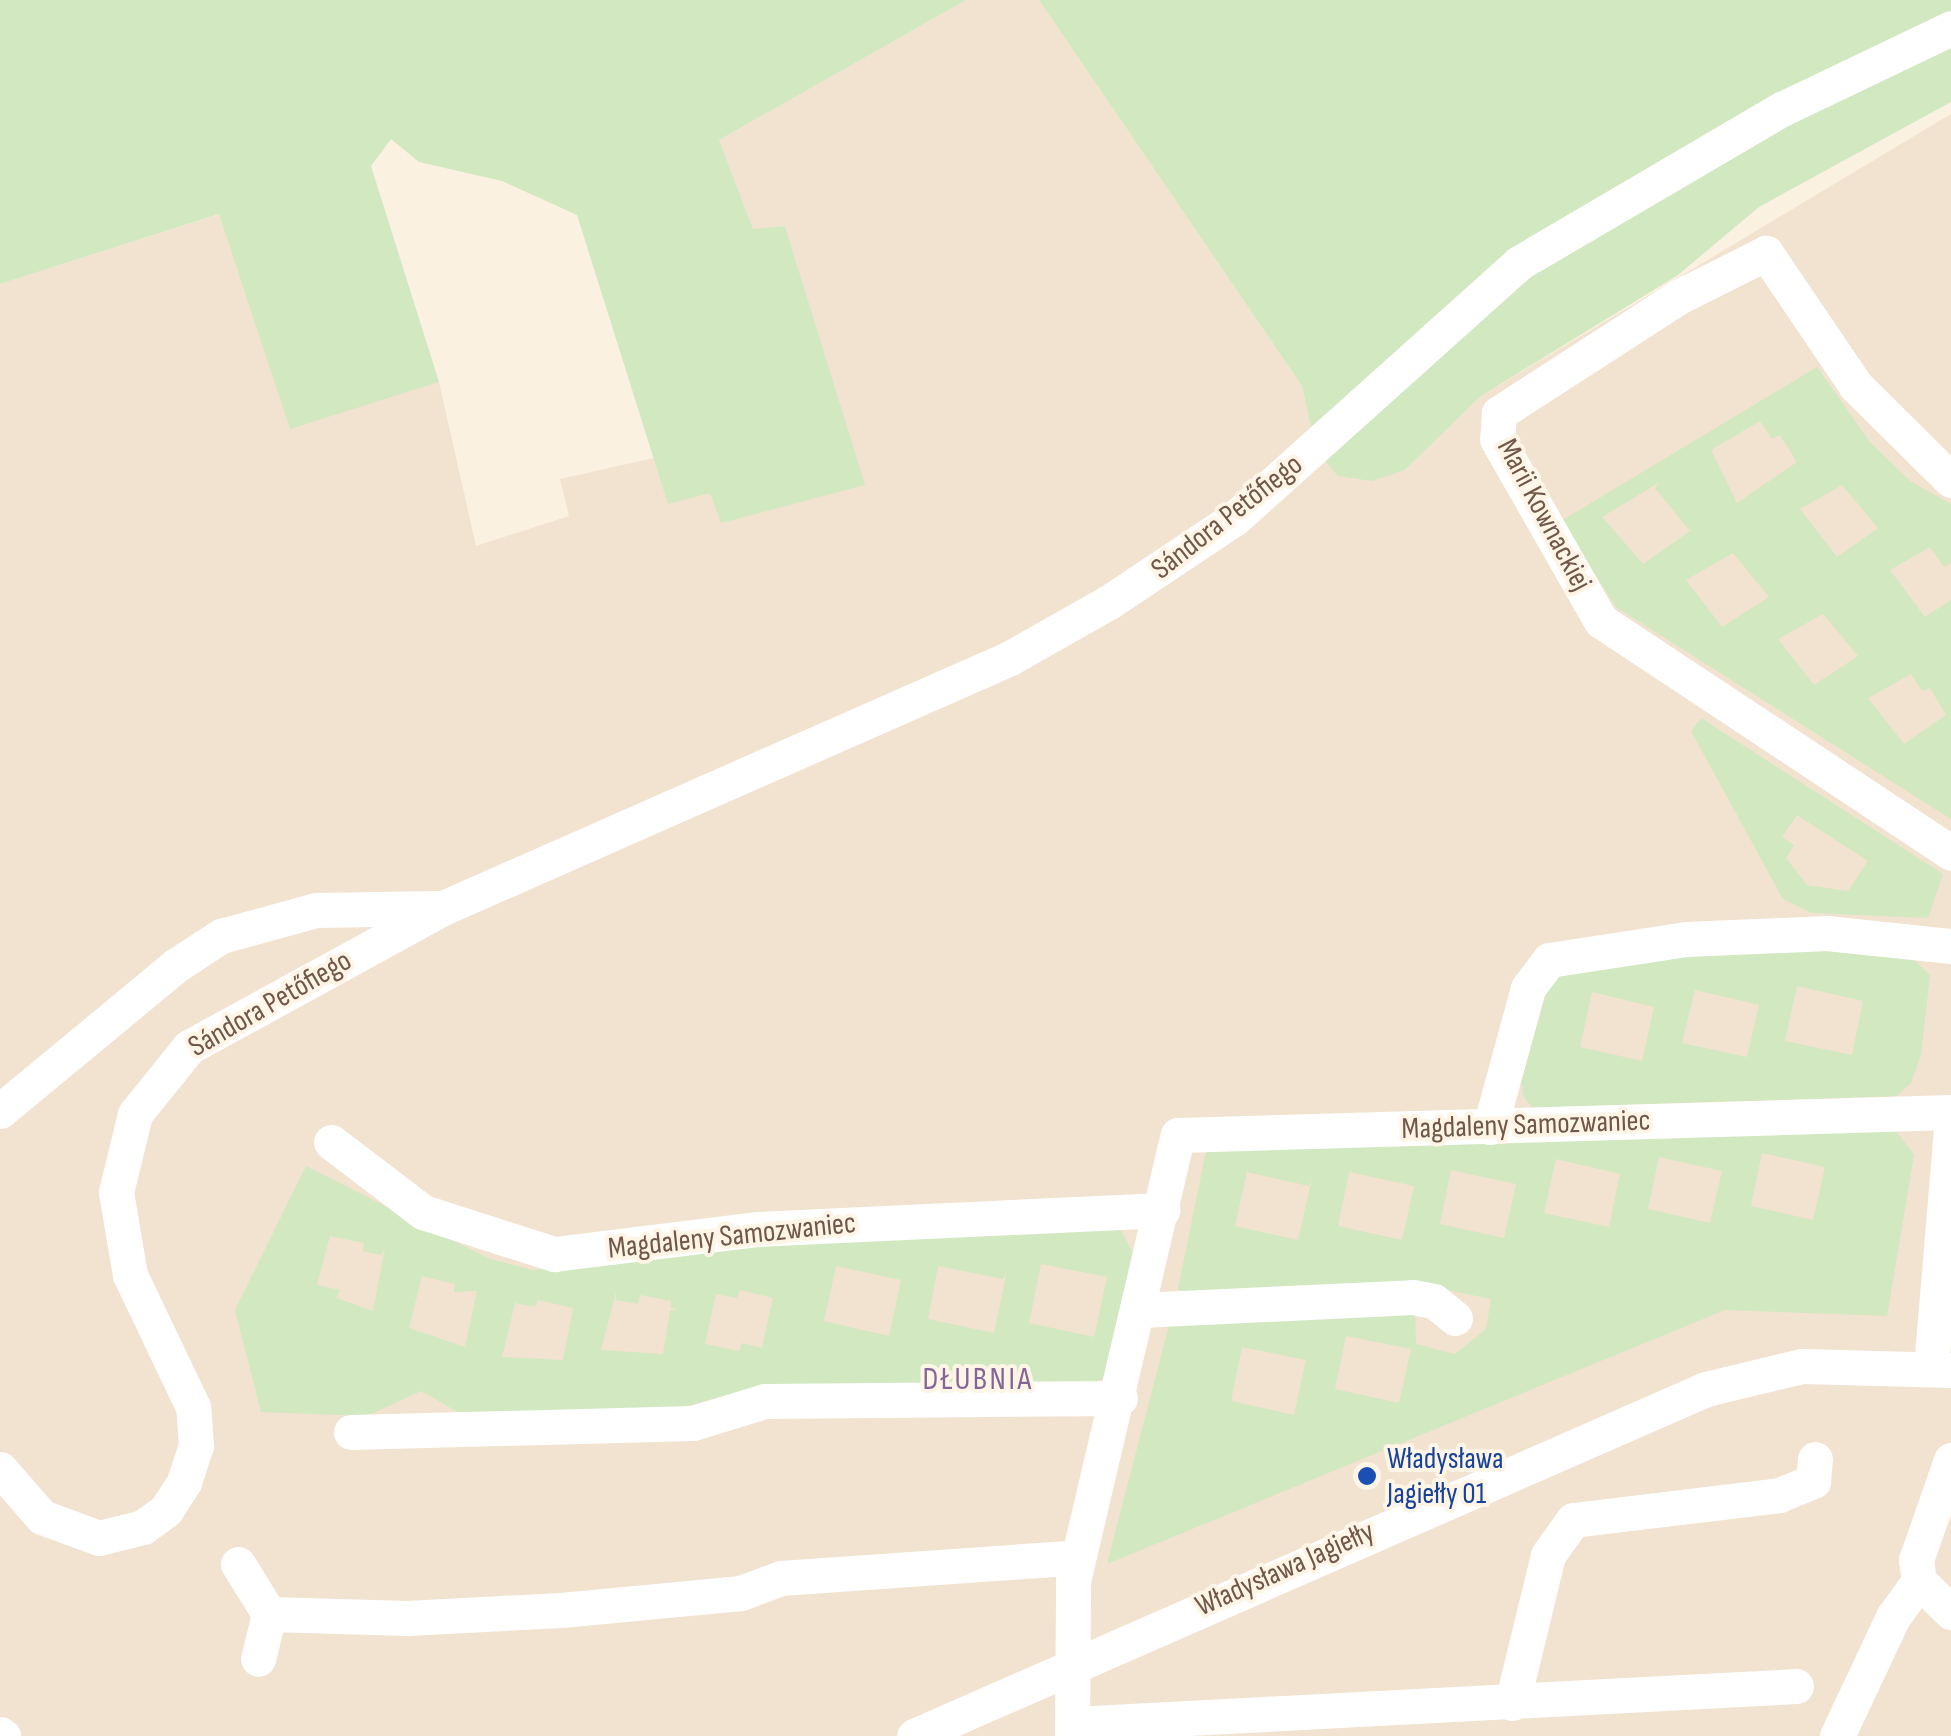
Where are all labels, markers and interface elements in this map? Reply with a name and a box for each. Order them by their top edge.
street label: Marii Kownackiej [1489,433,1599,597]
street label: Sándora Petőfiego [1144,447,1310,587]
street label: Sándora Petőfiego [182,943,358,1065]
street label: Magdaleny Samozwaniec [1401,1103,1651,1147]
street label: Magdaleny Samozwaniec [606,1205,858,1267]
district label: DŁUBNIA [922,1361,1034,1399]
place label: Władysława Jagiełły 01 [1387,1441,1504,1512]
marker: Władysława Jagiełły 01 [1356,1465,1378,1487]
street label: Władysława Jagiełły [1190,1514,1380,1624]

